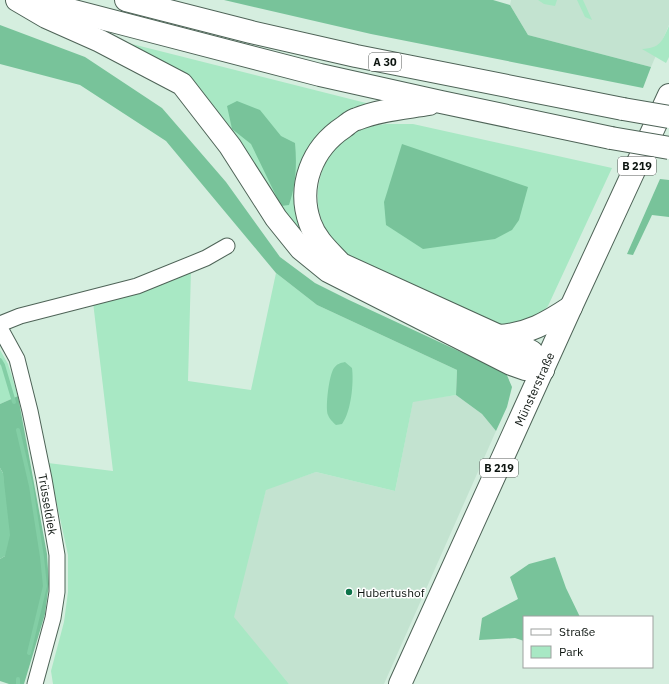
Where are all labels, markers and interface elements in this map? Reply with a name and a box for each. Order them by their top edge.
road number: A 30 [369,53,401,71]
road number: B 219 [618,157,656,175]
street label: Münsterstraße [511,349,557,428]
road number: B 219 [480,459,518,477]
street label: Trüsseldiek [36,472,61,537]
place label: Hubertushof [357,585,425,600]
marker: Hubertushof [344,587,354,597]
legend [523,616,653,668]
text: Straße [559,624,596,639]
text: Park [559,644,584,659]

